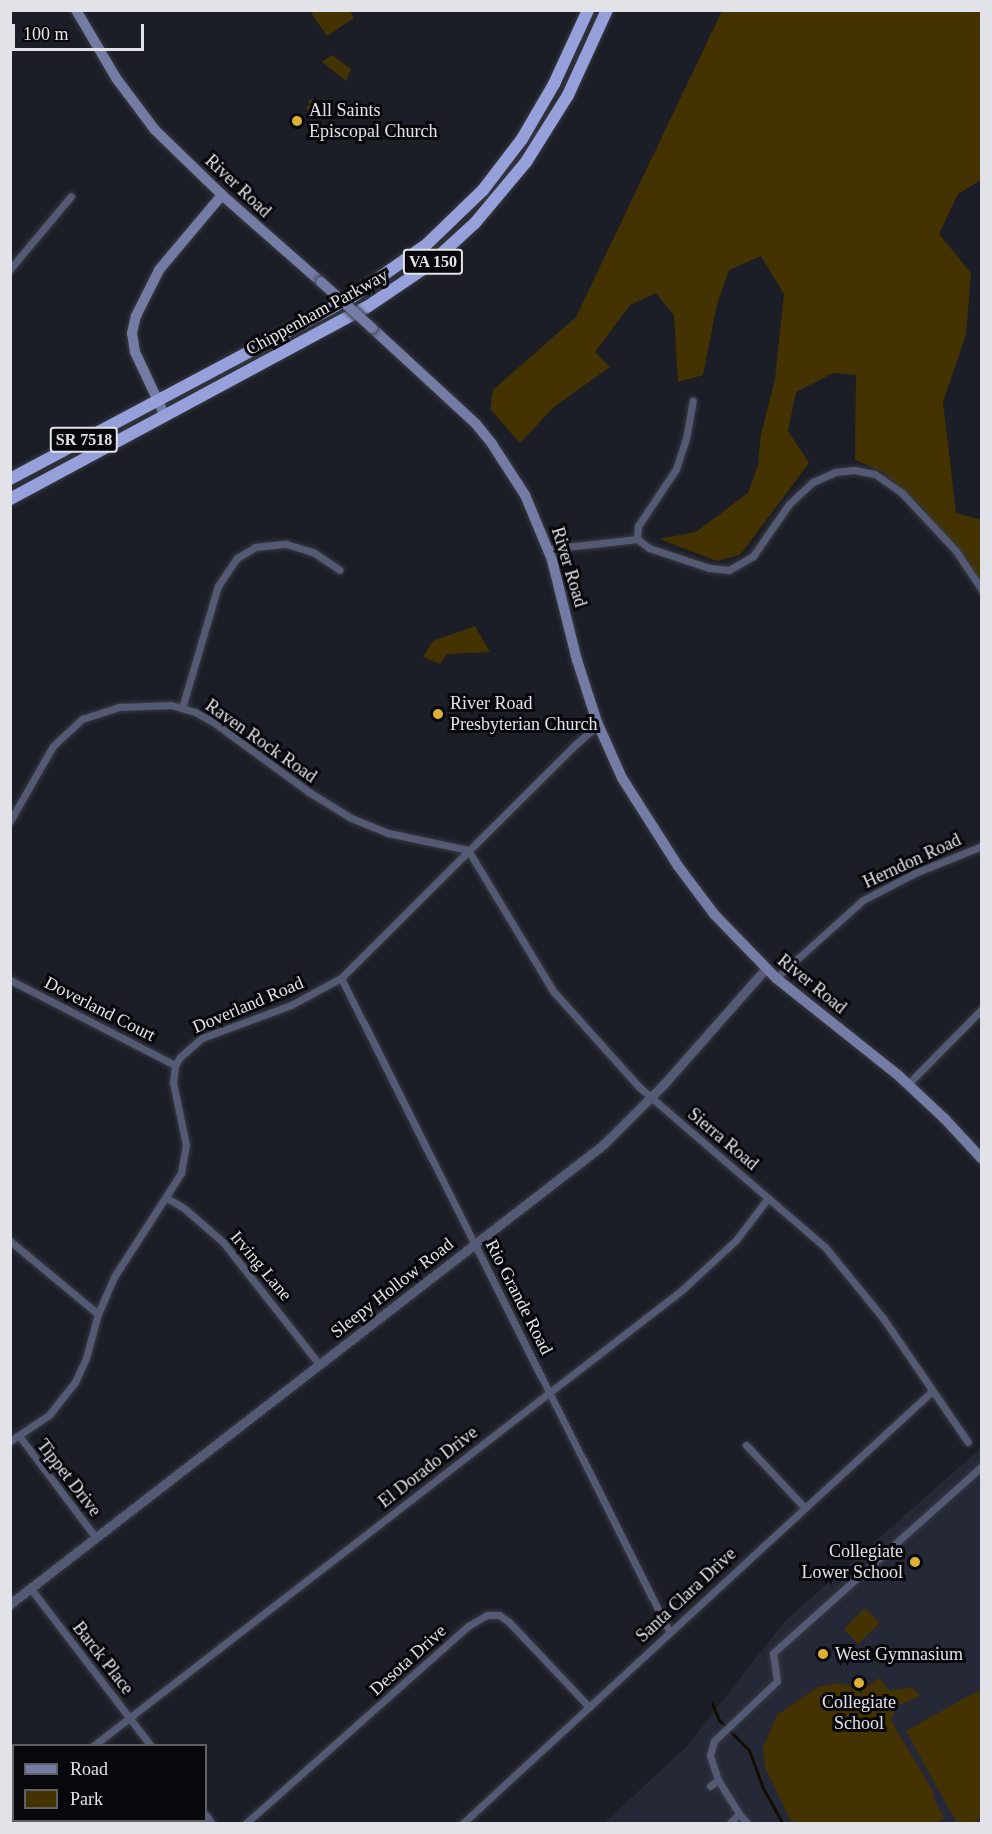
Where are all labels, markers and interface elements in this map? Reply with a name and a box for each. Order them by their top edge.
scale bar [15,12,147,50]
text: 100 m [23,24,69,44]
place label: All Saints Episcopal Church [309,100,437,142]
marker: All Saints Episcopal Church [290,114,304,128]
street label: River Road [200,150,276,222]
road number: VA 150 [402,249,464,275]
street label: Chippenham Parkway [242,264,392,360]
road number: SR 7518 [50,427,118,453]
street label: River Road [547,524,591,610]
place label: River Road Presbyterian Church [450,693,597,736]
street label: Raven Rock Road [201,695,321,787]
marker: River Road Presbyterian Church [431,707,445,721]
street label: Herndon Road [860,829,964,893]
street label: River Road [773,950,851,1018]
street label: Doverland Court [41,972,159,1046]
street label: Doverland Road [189,972,307,1038]
street label: Sierra Road [683,1103,763,1175]
street label: Irving Lane [226,1227,296,1305]
street label: Sleepy Hollow Road [326,1233,458,1343]
street label: Rio Grande Road [481,1236,557,1358]
street label: El Dorado Drive [374,1422,482,1512]
street label: Tippet Drive [32,1435,106,1521]
place label: Collegiate Lower School [802,1541,903,1584]
street label: Santa Clara Drive [631,1543,741,1647]
marker: Collegiate Lower School [908,1555,922,1569]
street label: Barck Place [68,1617,138,1699]
street label: Desota Drive [365,1620,451,1700]
place label: West Gymnasium [835,1643,963,1665]
marker: West Gymnasium [816,1647,830,1661]
marker: Collegiate School [852,1676,866,1690]
place label: Collegiate School [822,1692,896,1734]
legend [12,1744,207,1822]
text: Road [70,1759,108,1779]
text: Park [70,1789,103,1809]

